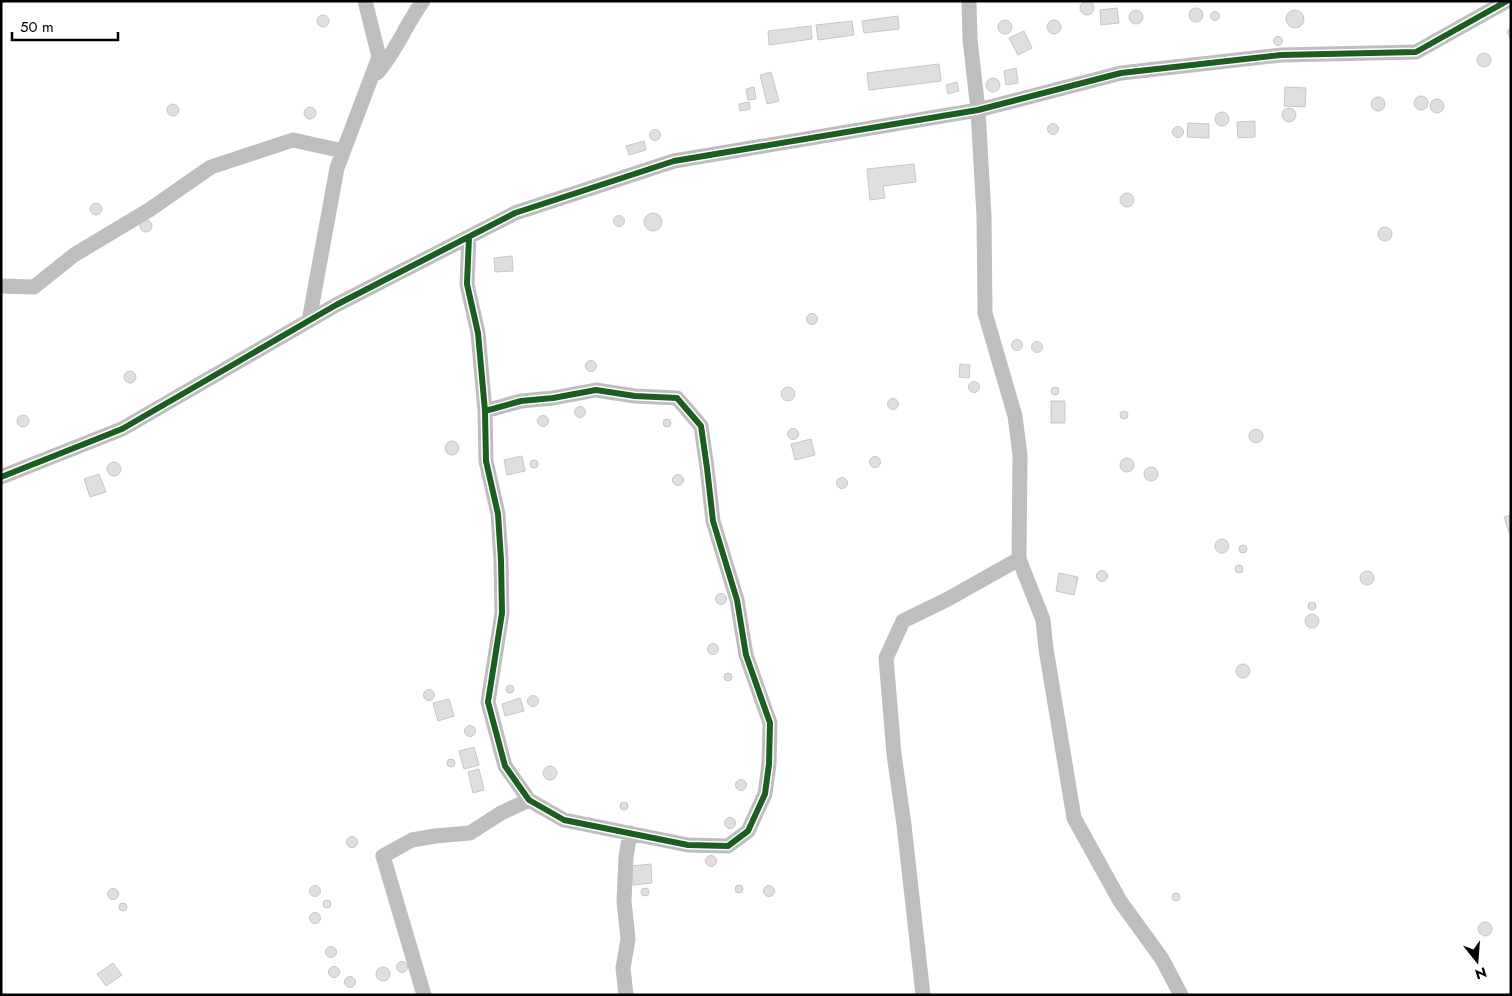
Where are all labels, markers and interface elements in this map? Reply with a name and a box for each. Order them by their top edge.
scale bar [12,10,119,42]
text: 50 m [20,16,54,38]
north arrow [1452,936,1502,986]
text: N [1473,962,1489,985]

